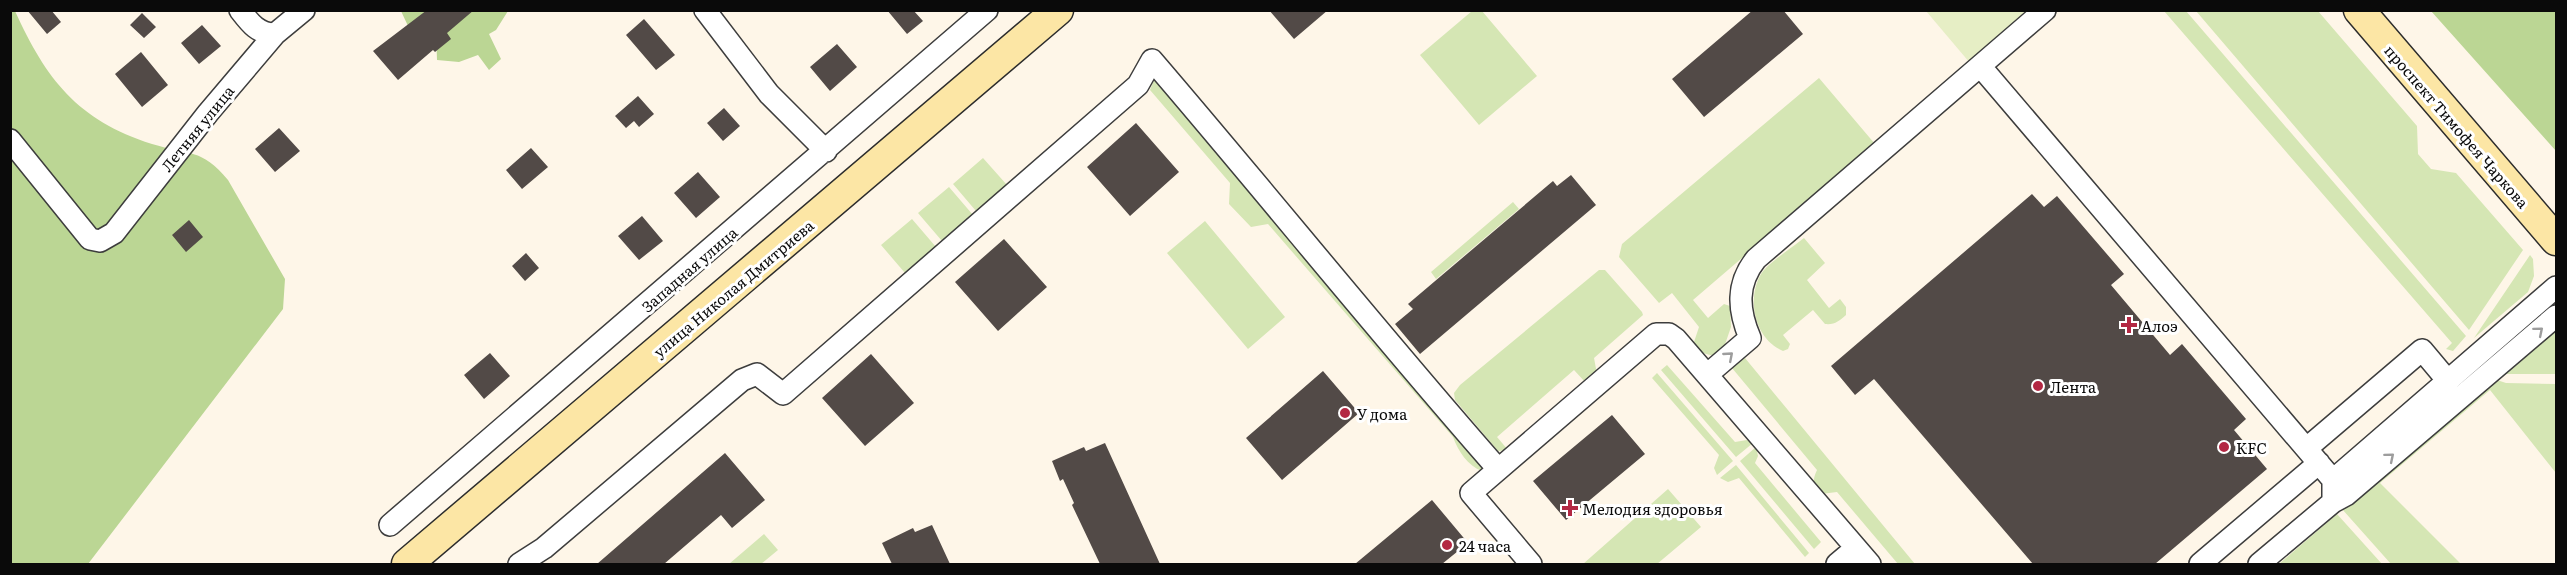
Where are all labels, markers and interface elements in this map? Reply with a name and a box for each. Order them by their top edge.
street label: проспект Тимофея Чаркова [2379,39,2535,213]
street label: Летняя улица [155,79,240,176]
street label: улица Николая Дмитриева [648,213,819,362]
street label: Западная улица [636,220,743,317]
place label: Алоэ [2141,314,2178,337]
marker: Алоэ [2122,318,2136,332]
one-way arrow [2532,327,2543,338]
one-way arrow [1722,352,1733,363]
place label: Лента [2050,375,2097,398]
marker: Лента [2031,379,2045,393]
place label: У дома [1357,402,1408,425]
marker: У дома [1338,406,1352,420]
place label: KFC [2236,436,2267,459]
marker: KFC [2217,440,2231,454]
one-way arrow [2383,453,2394,464]
place label: Мелодия здоровья [1582,497,1723,520]
marker: Мелодия здоровья [1563,501,1577,515]
place label: 24 часа [1459,534,1512,557]
marker: 24 часа [1440,538,1454,552]

